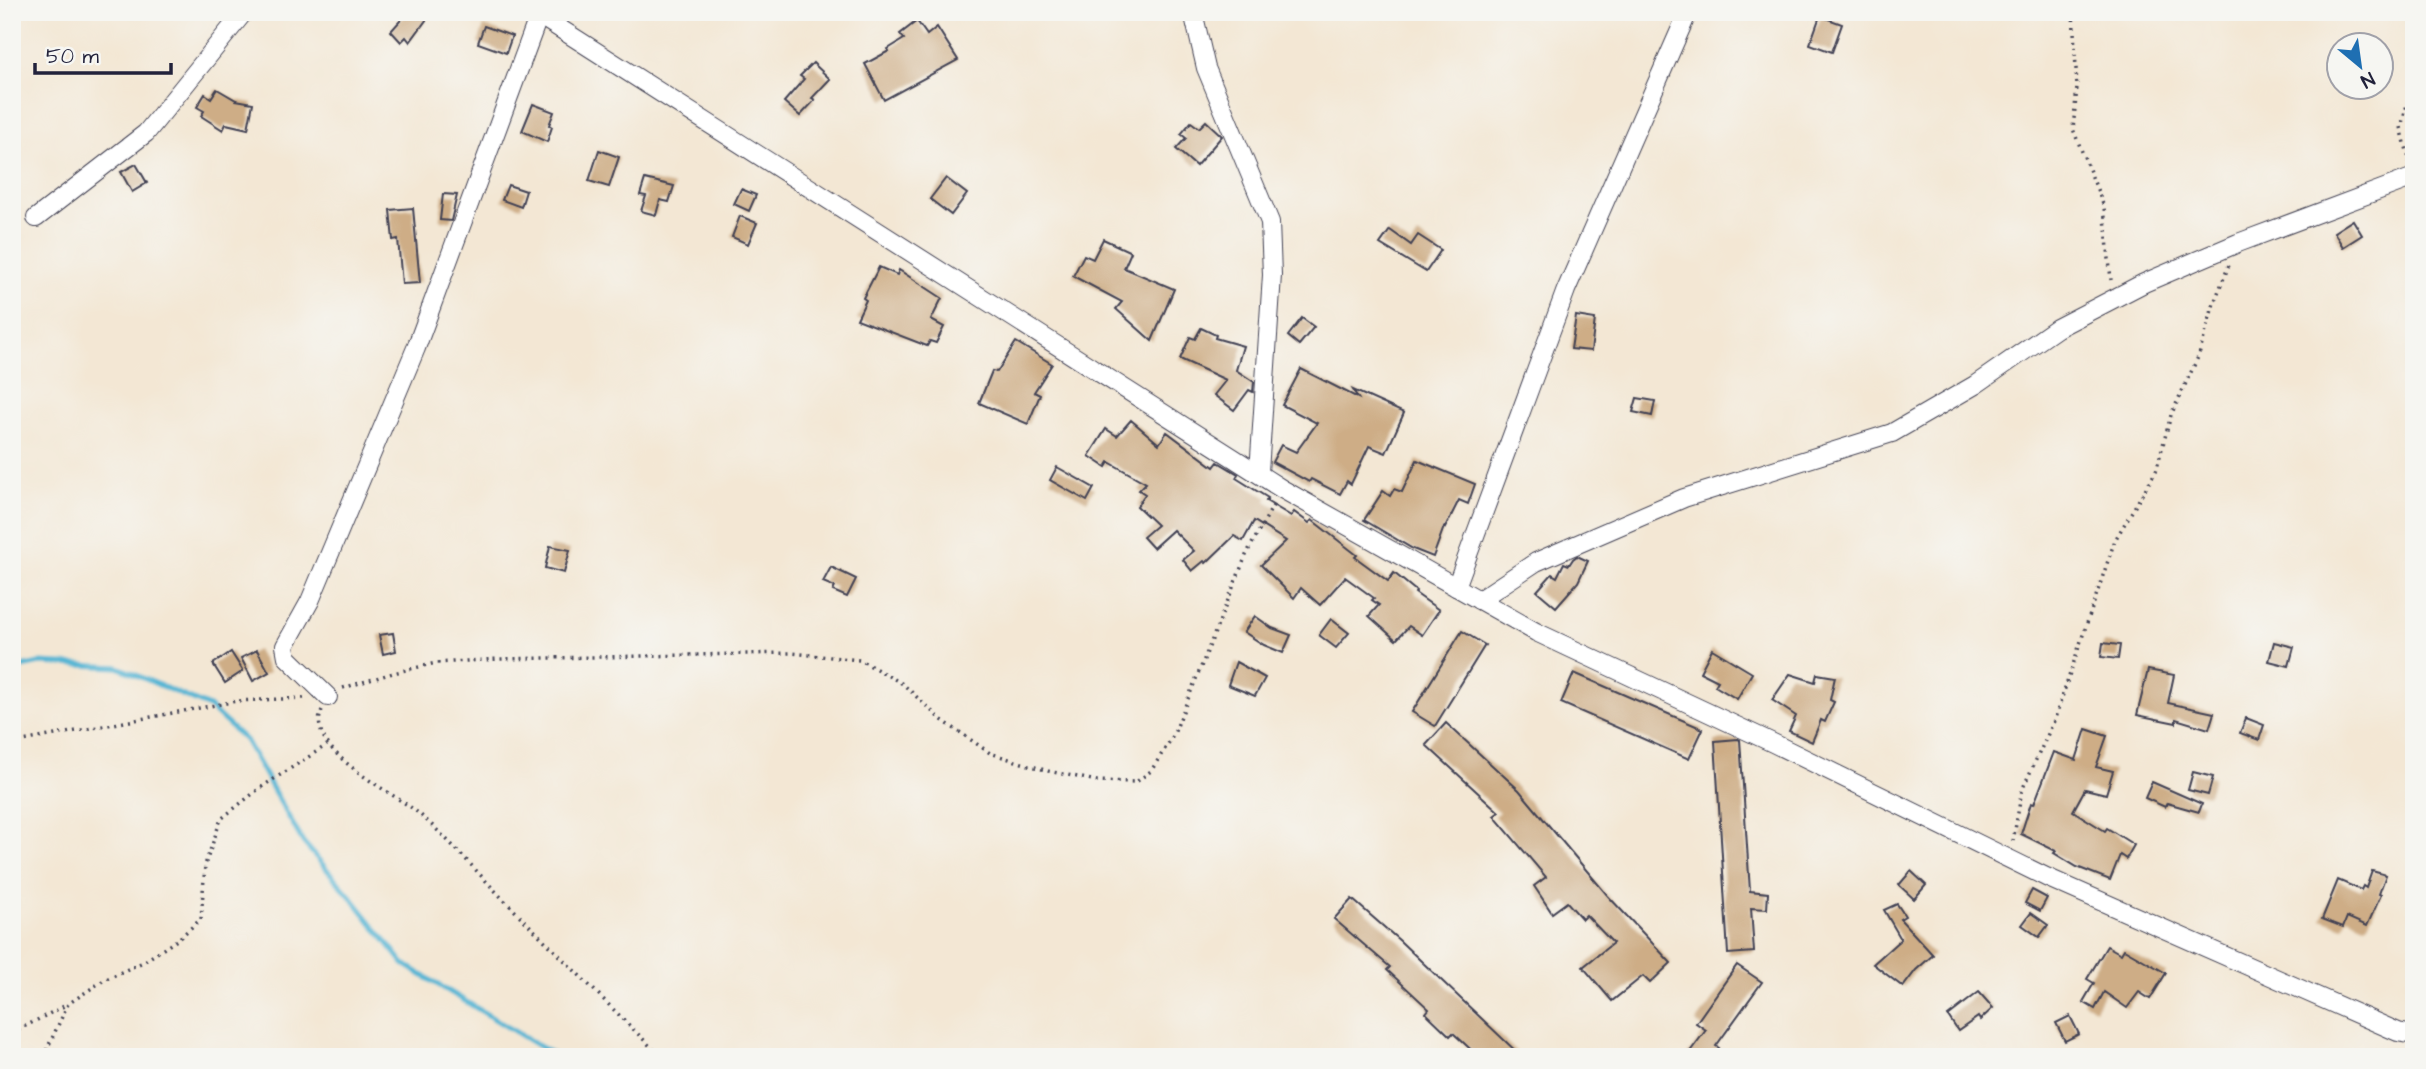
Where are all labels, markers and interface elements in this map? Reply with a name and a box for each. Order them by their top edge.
scale bar [35,32,172,76]
north arrow [2324,32,2394,102]
text: 50 m [46,42,100,71]
text: N [2356,65,2379,94]

